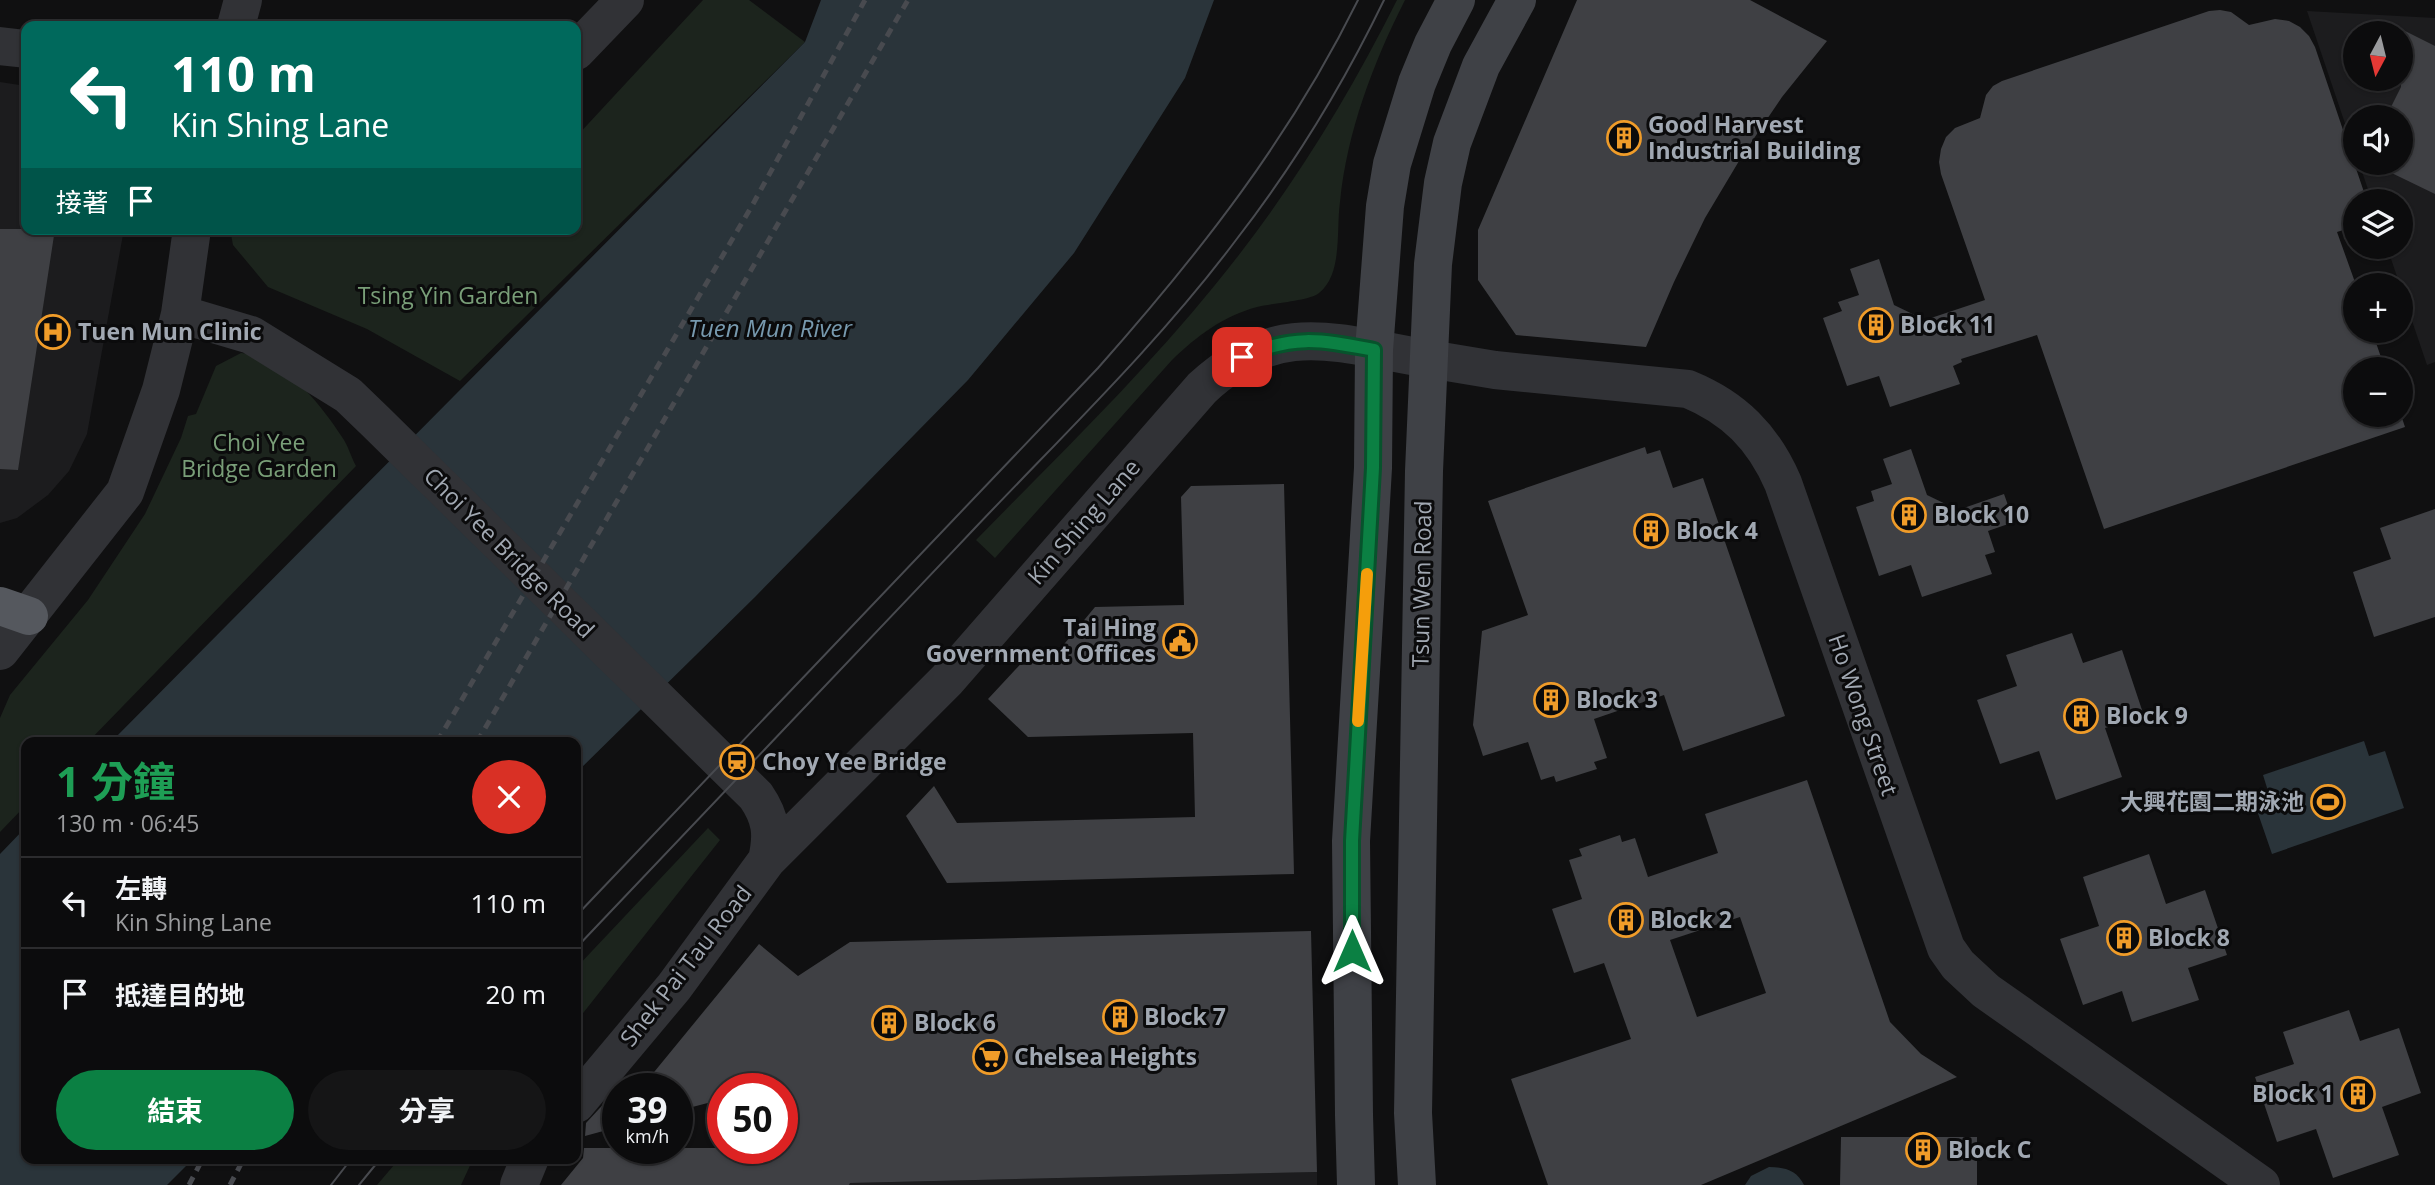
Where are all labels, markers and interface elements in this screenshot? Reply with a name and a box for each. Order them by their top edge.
north arrow [2343,21,2413,91]
map controls [2343,21,2413,427]
text: 110 m [171,40,316,106]
icon: left [56,49,147,140]
text: Kin Shing Lane [171,103,389,146]
button: sound [2343,105,2413,175]
place label: Good Harvest Industrial Building [1648,108,1860,166]
building icon: Good Harvest Industrial Building [1605,119,1643,157]
icon: arrive [122,182,160,220]
text: 接著 [56,184,108,220]
button: layers [2343,189,2413,259]
button: + [2343,273,2413,343]
park label: Tsing Yin Garden [358,279,538,311]
building icon: Block 11 [1857,306,1895,344]
place label: Block 11 [1900,308,1995,340]
water label: Tuen Mun River [688,311,854,344]
hospital icon: Tuen Mun Clinic [34,313,72,351]
place label: Tuen Mun Clinic [78,315,262,347]
pin [1212,327,1272,387]
icon: arrive [1223,338,1261,376]
button: − [2343,357,2413,427]
park label: Choi Yee Bridge Garden [181,426,337,484]
street label: Kin Shing Lane [1020,452,1147,591]
street label: Choi Yee Bridge Road [417,460,602,645]
building icon: Block 10 [1890,496,1928,534]
place label: Block 10 [1934,498,2029,530]
street label: Tsun Wen Road [1404,500,1438,668]
building icon: Block 4 [1632,512,1670,550]
place label: Block 4 [1676,514,1758,546]
place label: Tai Hing Government Offices [926,611,1156,669]
public building icon: Tai Hing Government Offices [1161,622,1199,660]
street label: Ho Wong Street [1821,630,1907,800]
building icon: Block 3 [1532,681,1570,719]
place label: Block 3 [1576,683,1658,715]
building icon: Block 9 [2062,697,2100,735]
place label: Block 9 [2106,699,2188,731]
station icon: Choy Yee Bridge [718,743,756,781]
place label: Choy Yee Bridge [762,745,947,777]
text: 1 分鐘 [56,752,175,809]
button: close [472,760,546,834]
sports icon: 大興花園二期泳池 [2309,783,2347,821]
place label: 大興花園二期泳池 [2120,785,2304,817]
text: 130 m · 06:45 [56,807,199,839]
text: 左轉 [115,870,167,906]
street label: Shek Pai Tau Road [612,878,758,1053]
icon: left [56,884,94,922]
text: 110 m [471,885,546,921]
building icon: Block 2 [1607,901,1645,939]
place label: Block 2 [1650,903,1732,935]
text: Kin Shing Lane [115,906,272,938]
position arrow [1315,914,1389,988]
building icon: Block 8 [2105,919,2143,957]
place label: Block 8 [2148,921,2230,953]
icon: arrive [56,975,94,1013]
text: 20 m [485,976,546,1012]
text: 抵達目的地 [115,977,245,1013]
building icon: Block 7 [1101,998,1139,1036]
place label: Block 7 [1144,1000,1226,1032]
building icon: Block 6 [870,1004,908,1042]
place label: Block 6 [914,1006,996,1038]
supermarket icon: Chelsea Heights [971,1038,1009,1076]
place label: Chelsea Heights [1014,1040,1197,1072]
button: 結束 [56,1070,294,1150]
button: 分享 [308,1070,546,1150]
speed limit sign: 50 [707,1073,798,1164]
building icon: Block 1 [2339,1075,2377,1113]
place label: Block 1 [2252,1077,2334,1109]
text: 39 [627,1086,668,1133]
text: km/h [626,1124,669,1148]
building icon: Block C [1904,1131,1942,1169]
place label: Block C [1948,1133,2031,1165]

